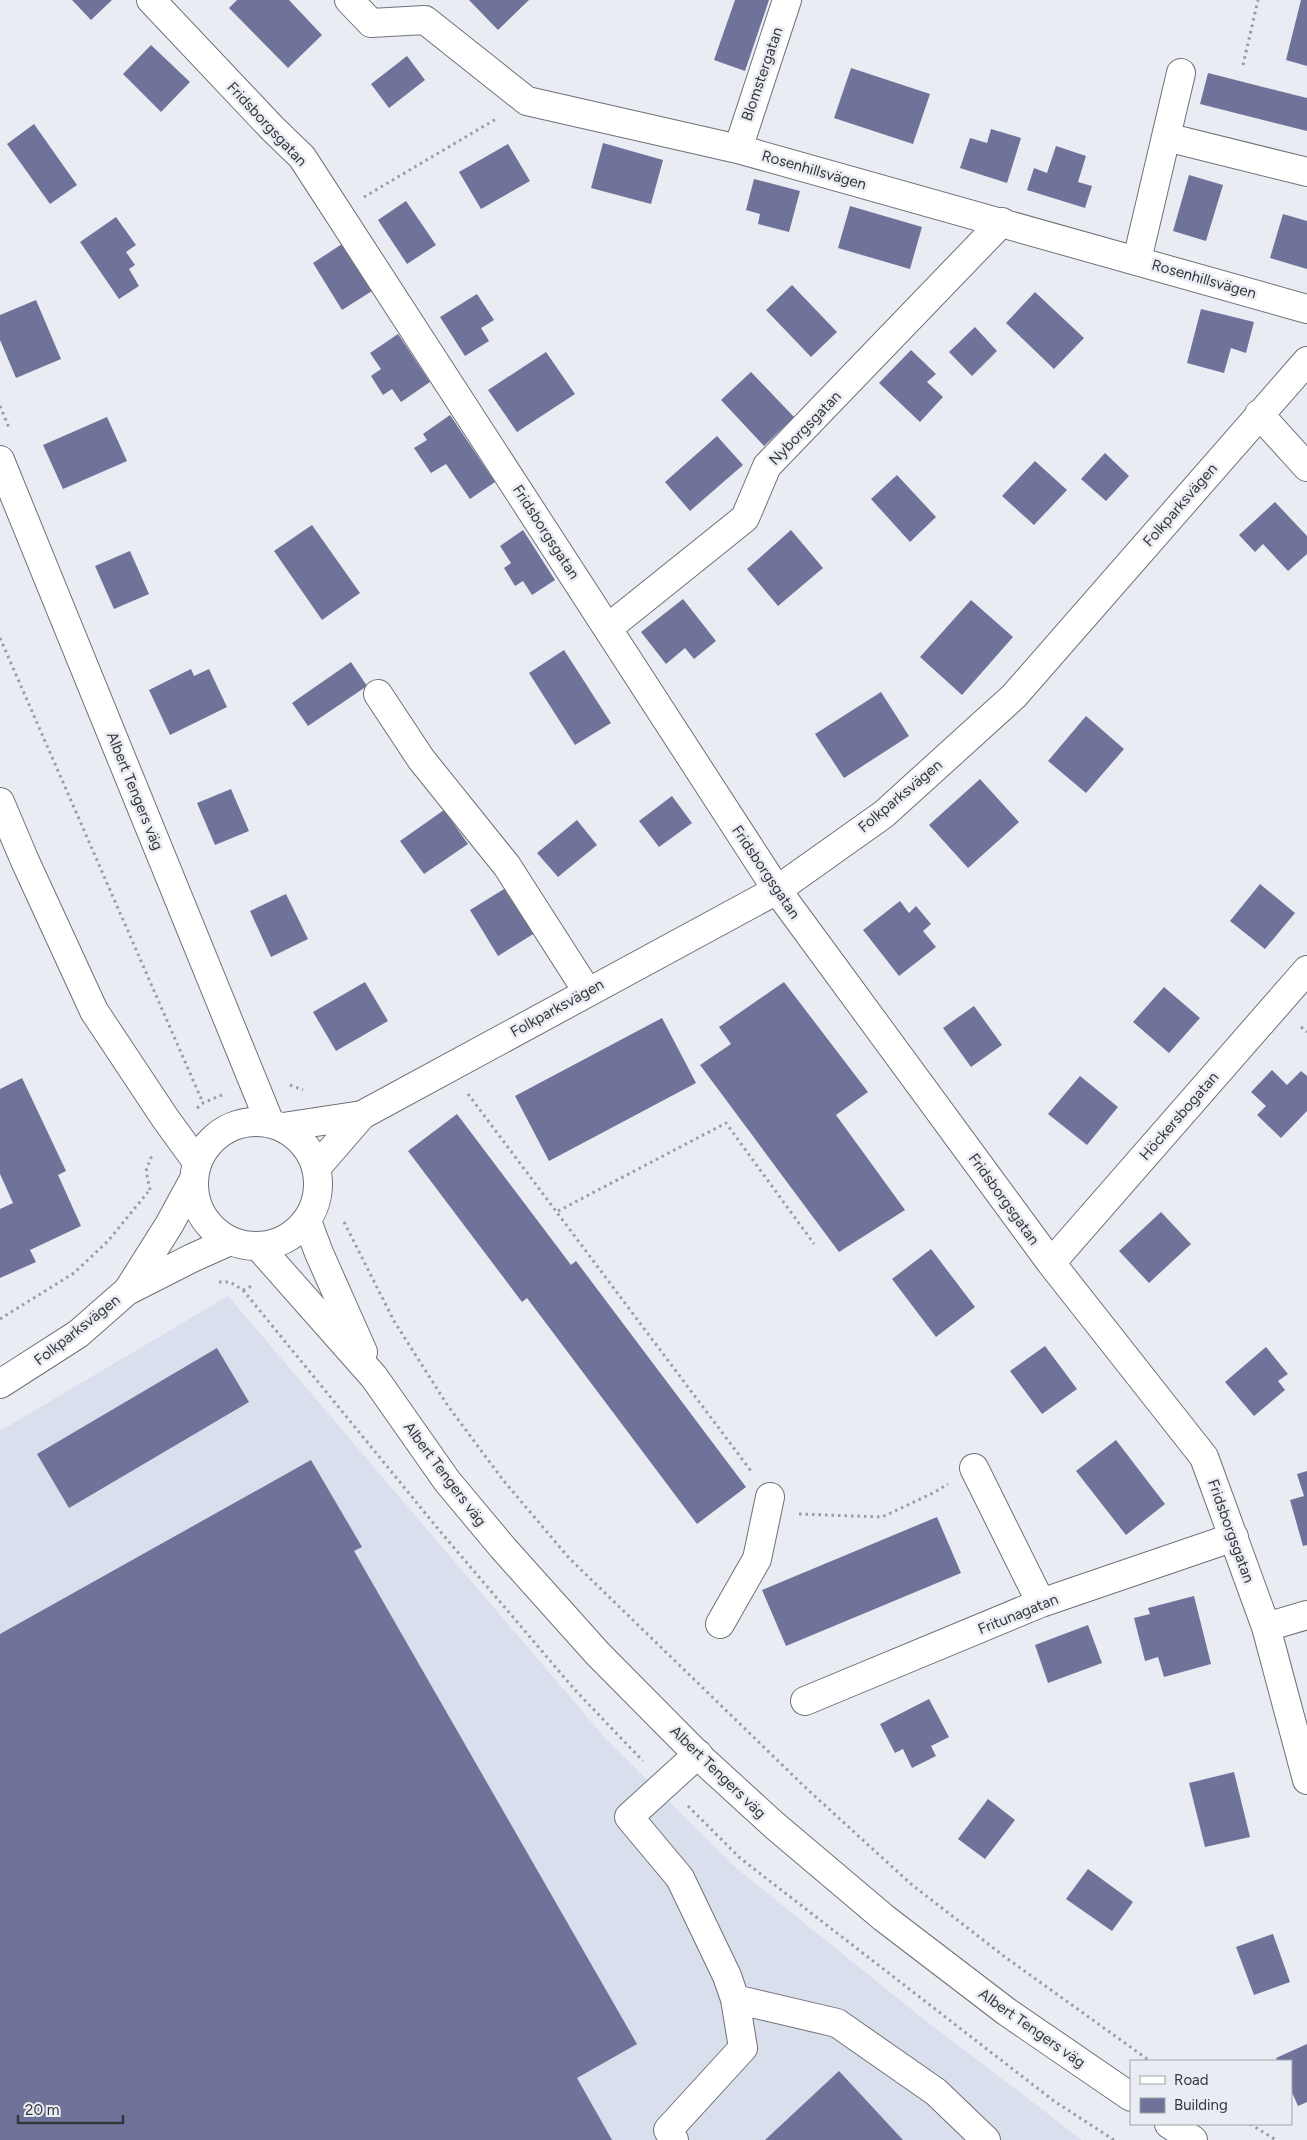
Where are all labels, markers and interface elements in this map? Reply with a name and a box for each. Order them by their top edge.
street label: Blomstergatan [738,25,786,123]
street label: Fridsborgsgatan [223,78,311,170]
street label: Rosenhillsvägen [760,146,868,194]
street label: Rosenhillsvägen [1150,255,1258,303]
street label: Nyborgsgatan [765,387,845,469]
street label: Folkparksvägen [1139,460,1221,550]
street label: Fridsborgsgatan [509,481,583,583]
street label: Albert Tengers väg [103,729,167,853]
street label: Folkparksvägen [854,756,946,836]
street label: Fridsborgsgatan [728,822,804,922]
street label: Folkparksvägen [507,975,607,1041]
street label: Höckersbogatan [1136,1068,1222,1164]
street label: Fridsborgsgatan [965,1150,1043,1248]
street label: Folkparksvägen [30,1291,124,1369]
street label: Albert Tengers väg [400,1418,490,1530]
street label: Fridsborgsgatan [1204,1477,1258,1585]
street label: Fritunagatan [975,1590,1061,1638]
street label: Albert Tengers väg [667,1722,769,1822]
street label: Albert Tengers väg [975,1985,1089,2071]
legend [1130,2060,1292,2125]
text: Road [1174,2071,1209,2089]
scale bar [18,2092,122,2124]
text: Building [1174,2096,1228,2114]
text: 20 m [25,2101,59,2119]

